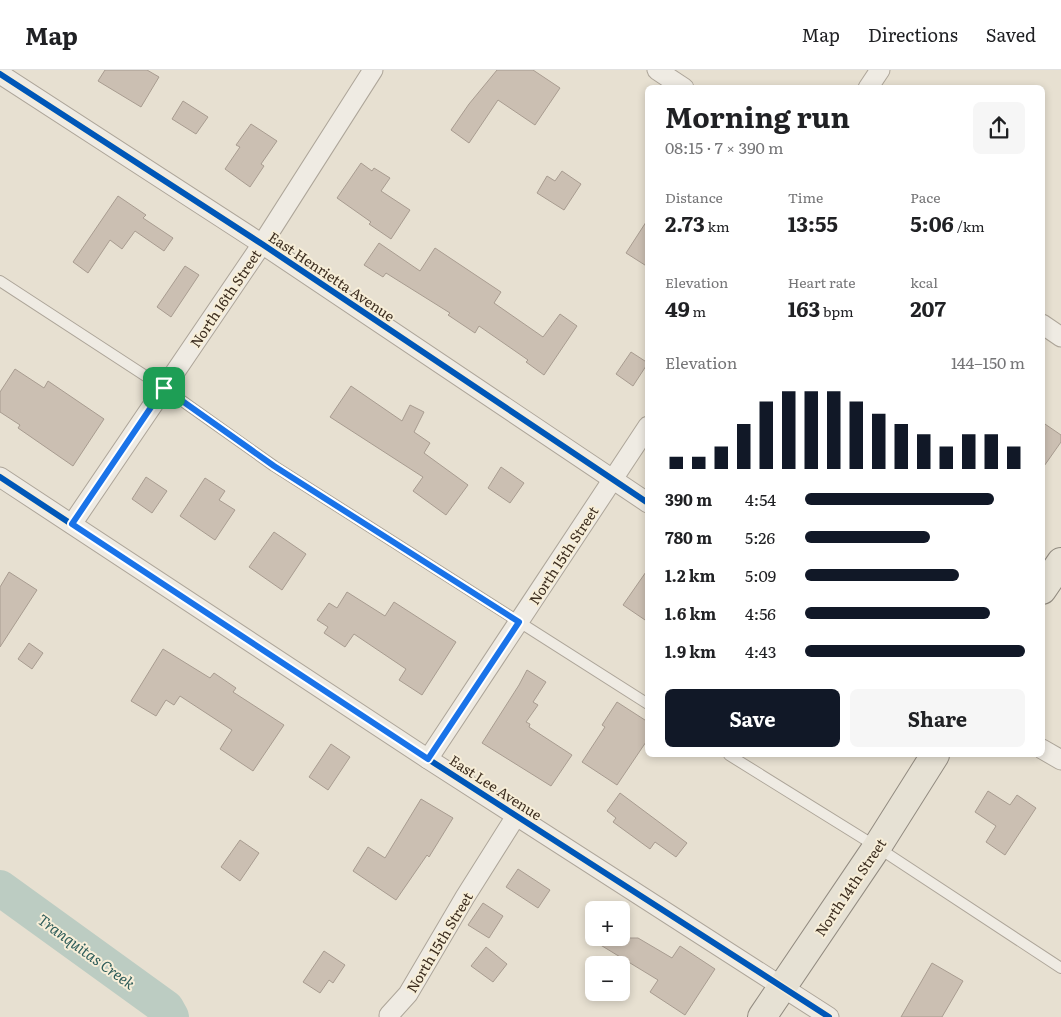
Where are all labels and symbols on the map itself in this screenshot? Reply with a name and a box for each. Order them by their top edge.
street label: East Henrietta Avenue [265,226,399,326]
street label: North 16th Street [185,245,265,351]
pin [143,367,185,409]
street label: North 15th Street [524,501,603,608]
street label: East Lee Avenue [446,750,546,824]
street label: North 14th Street [810,834,890,940]
street label: North 15th Street [401,888,477,996]
water label: Tranquitas Creek [34,908,141,995]

